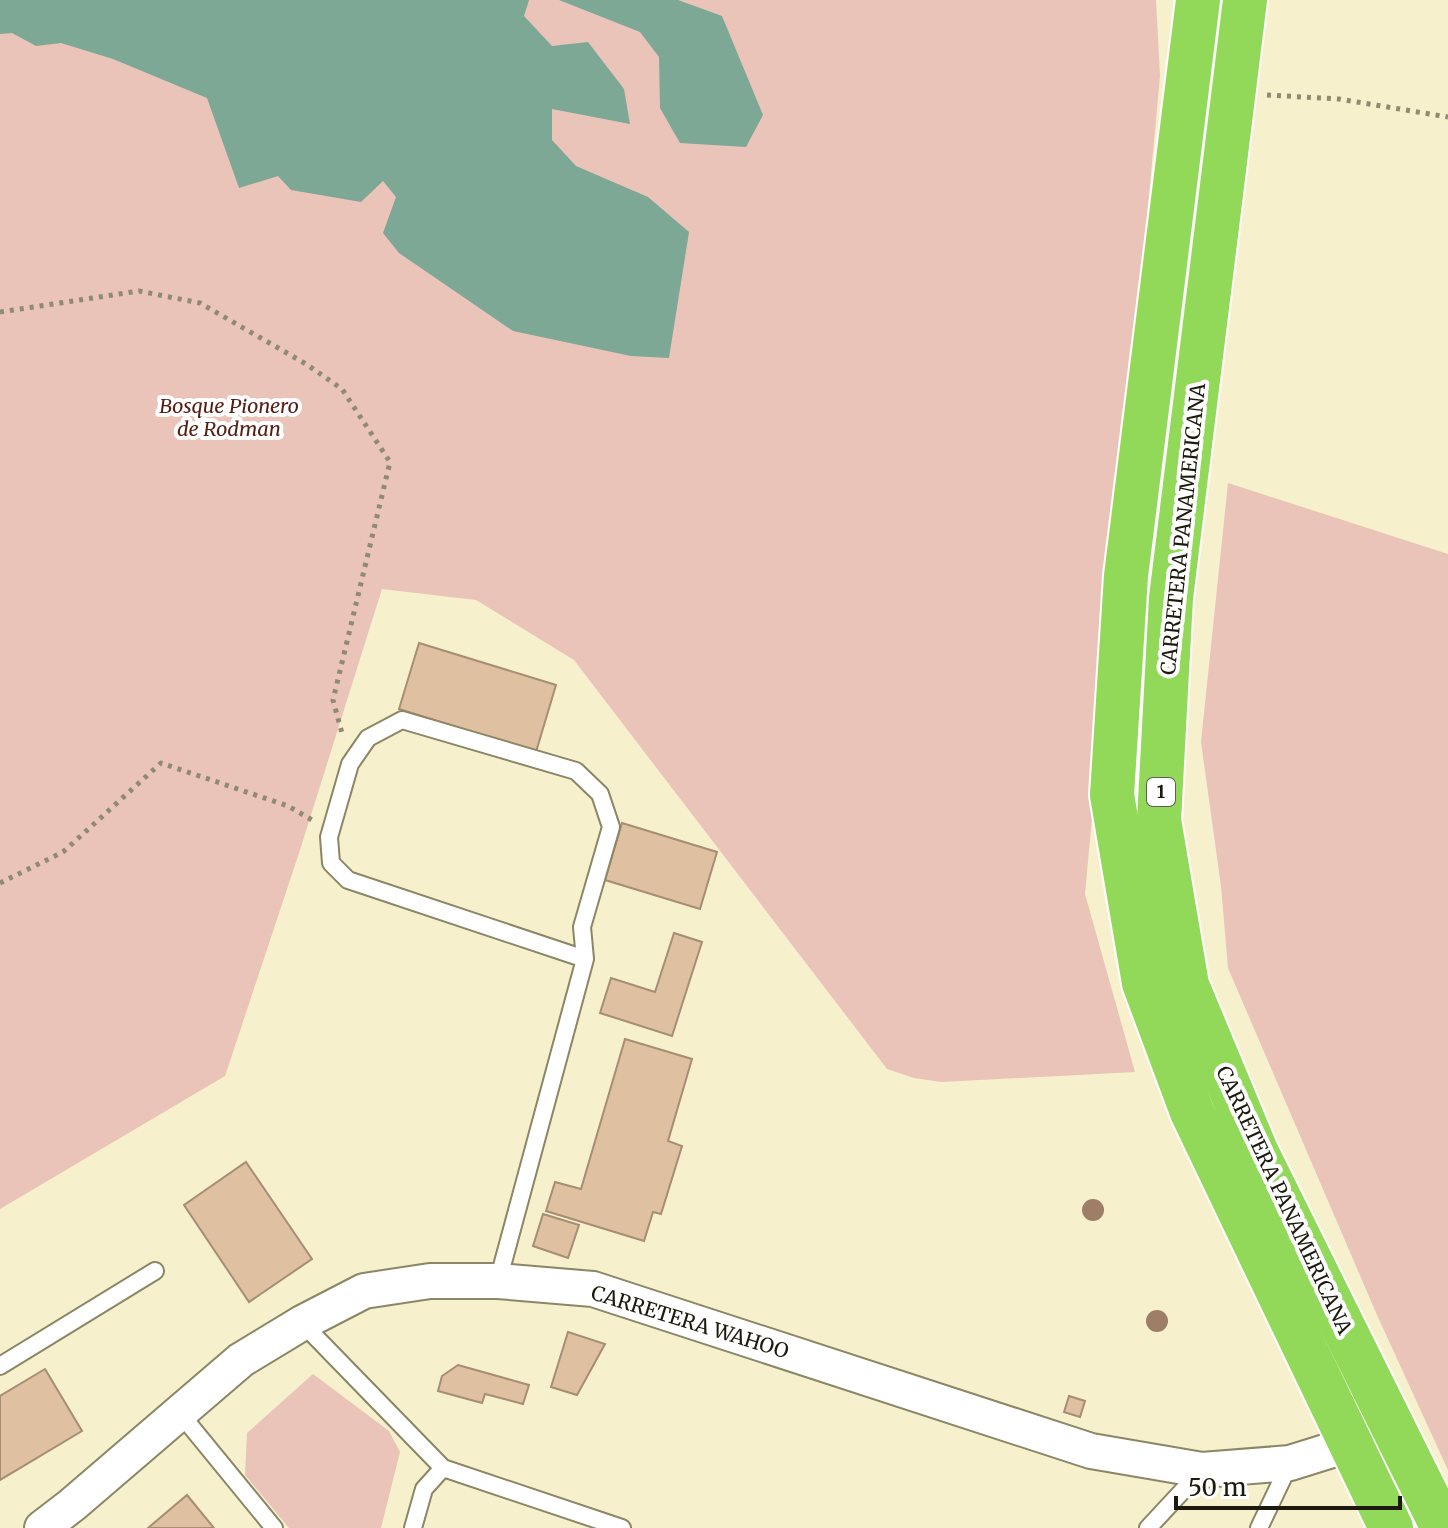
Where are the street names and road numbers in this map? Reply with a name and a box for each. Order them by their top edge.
street label: CARRETERA PANAMERICANA [1155,381,1210,676]
road number: 1 [1147,778,1175,806]
street label: CARRETERA PANAMERICANA [1211,1062,1358,1339]
street label: CARRETERA WAHOO [588,1280,792,1363]

